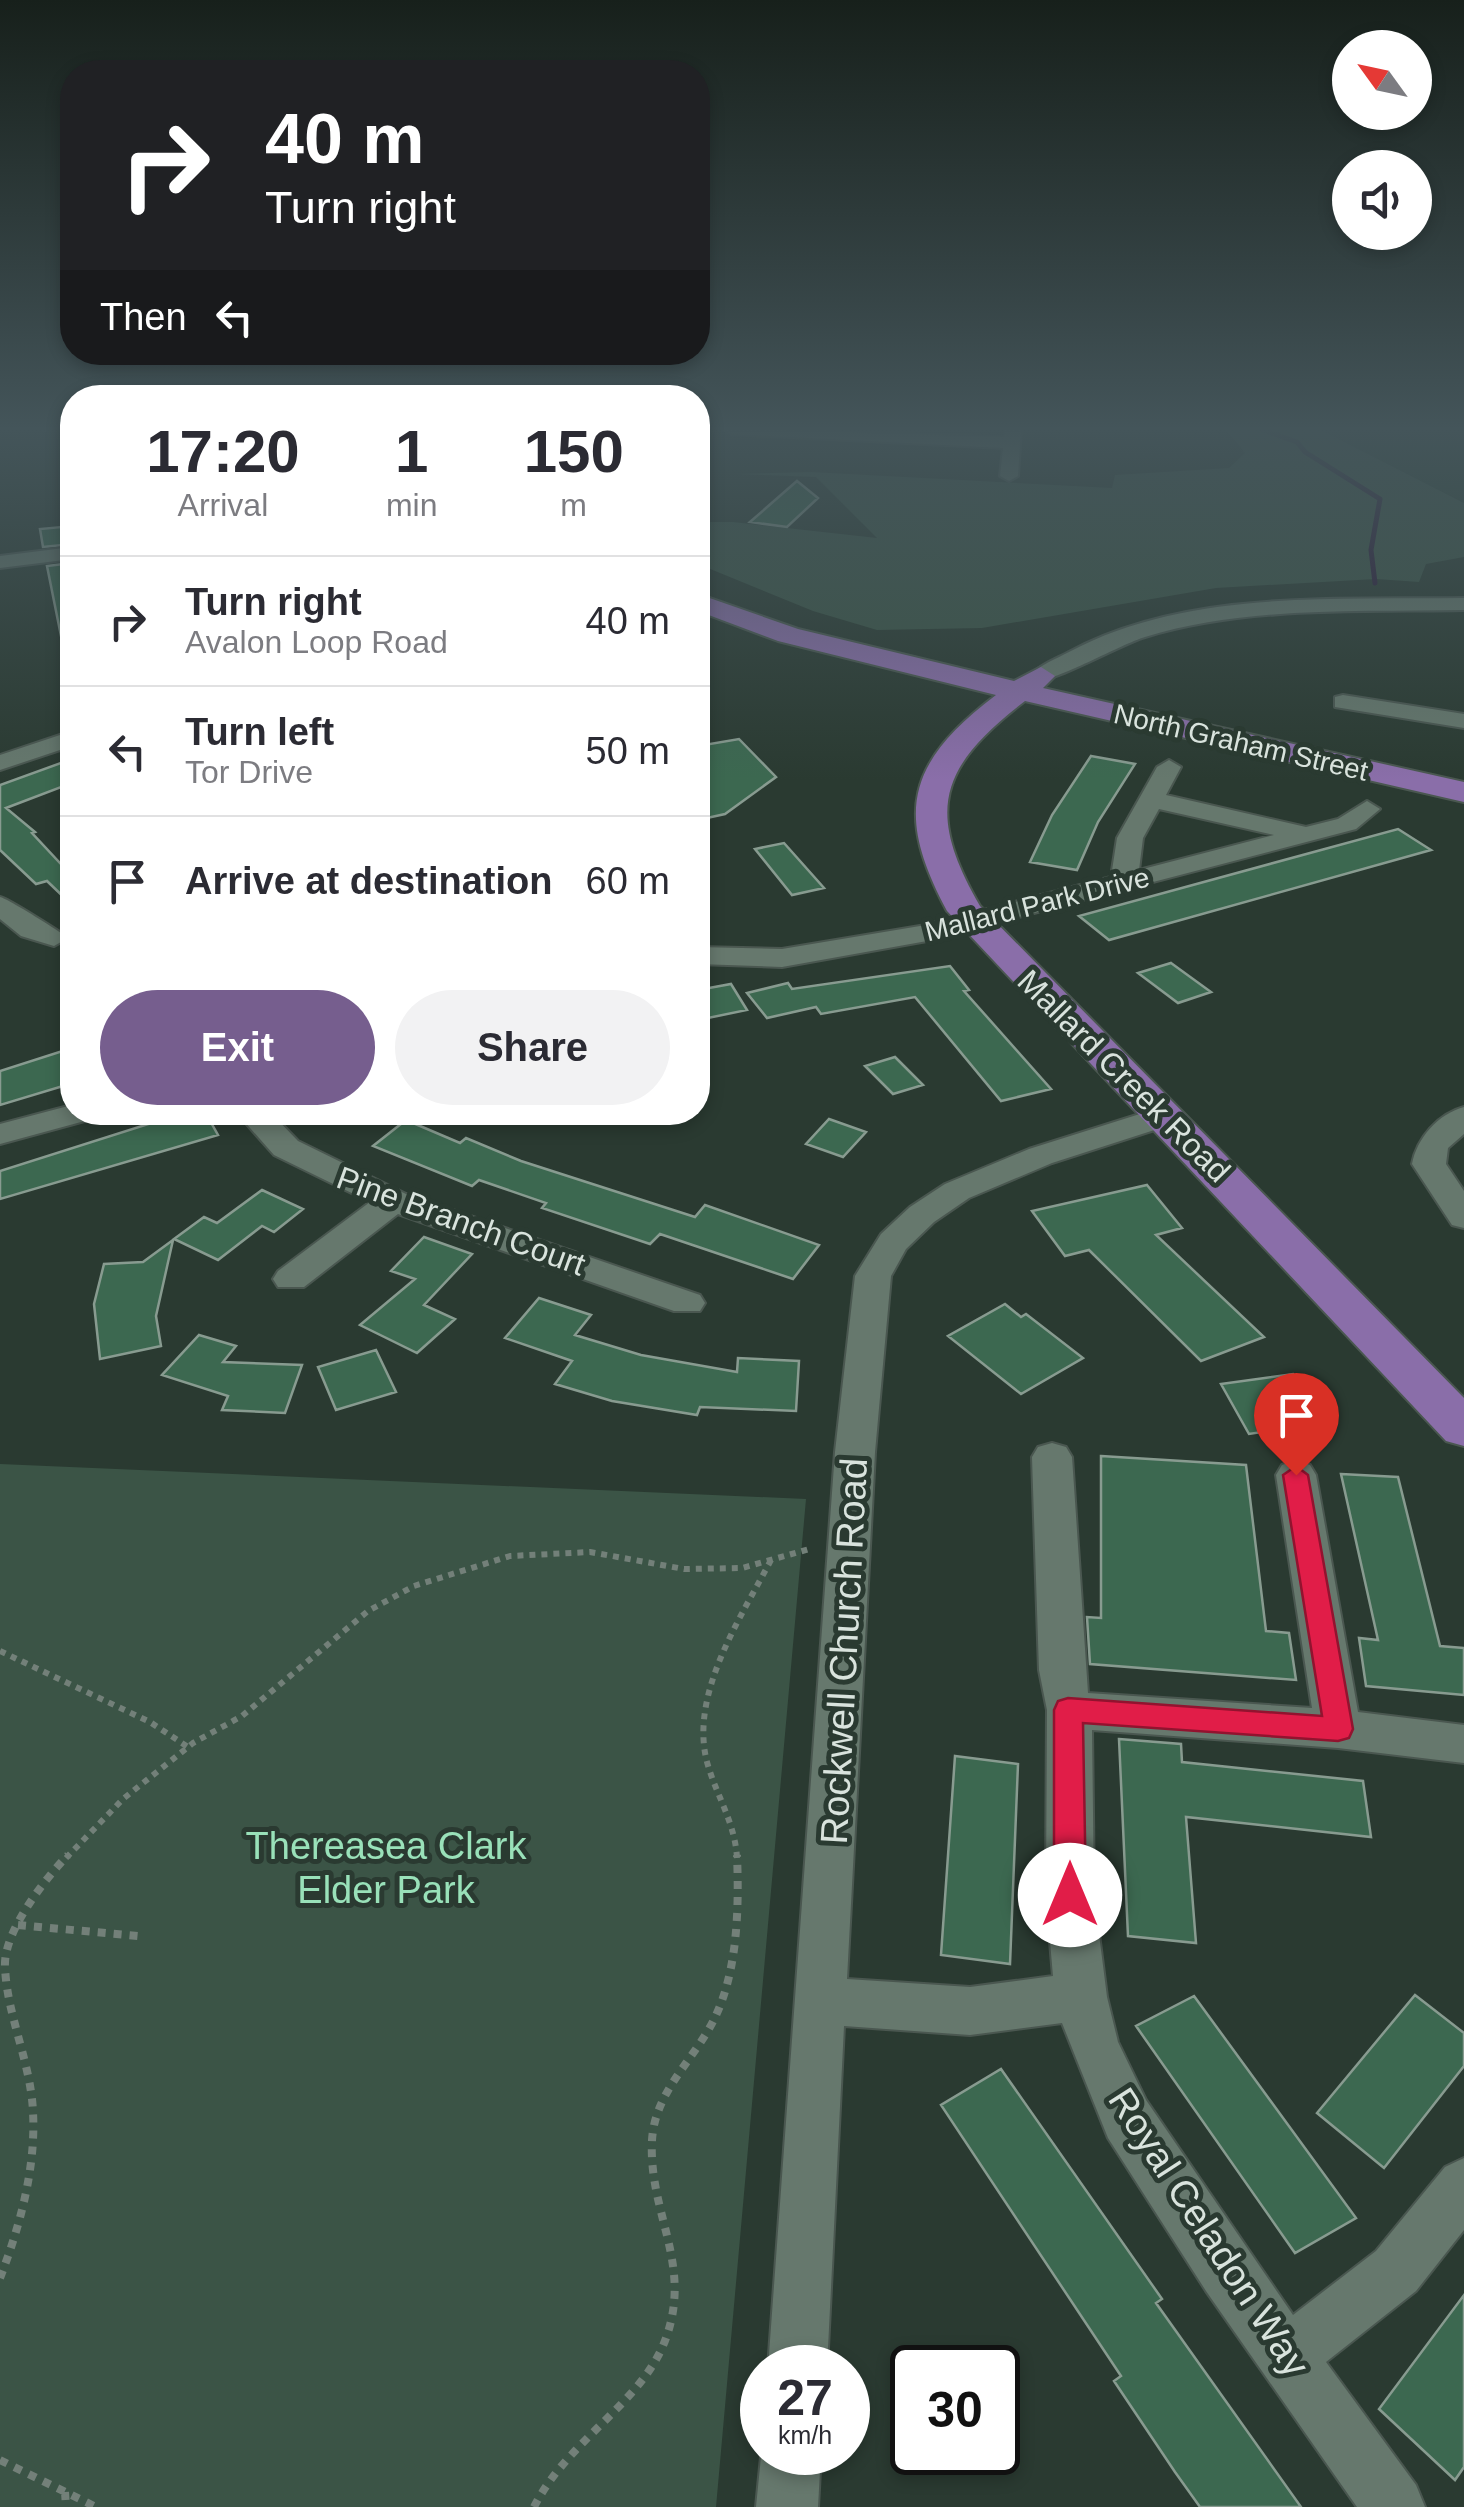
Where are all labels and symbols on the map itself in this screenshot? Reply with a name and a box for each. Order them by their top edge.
north arrow [1332,30,1432,130]
street label: North Graham Street [1111,698,1371,787]
street label: Mallard Park Drive [922,862,1153,947]
street label: Mallard Creek Road [1011,963,1237,1189]
street label: Pine Branch Court [332,1159,590,1283]
pin [1254,1373,1339,1476]
street label: Rockwell Church Road [813,1457,875,1845]
park label: Thereasea Clark Elder Park [246,1825,527,1911]
position arrow [1018,1843,1122,1947]
street label: Royal Celadon Way [1100,2080,1318,2384]
speed limit sign: 30 [890,2345,1020,2475]

